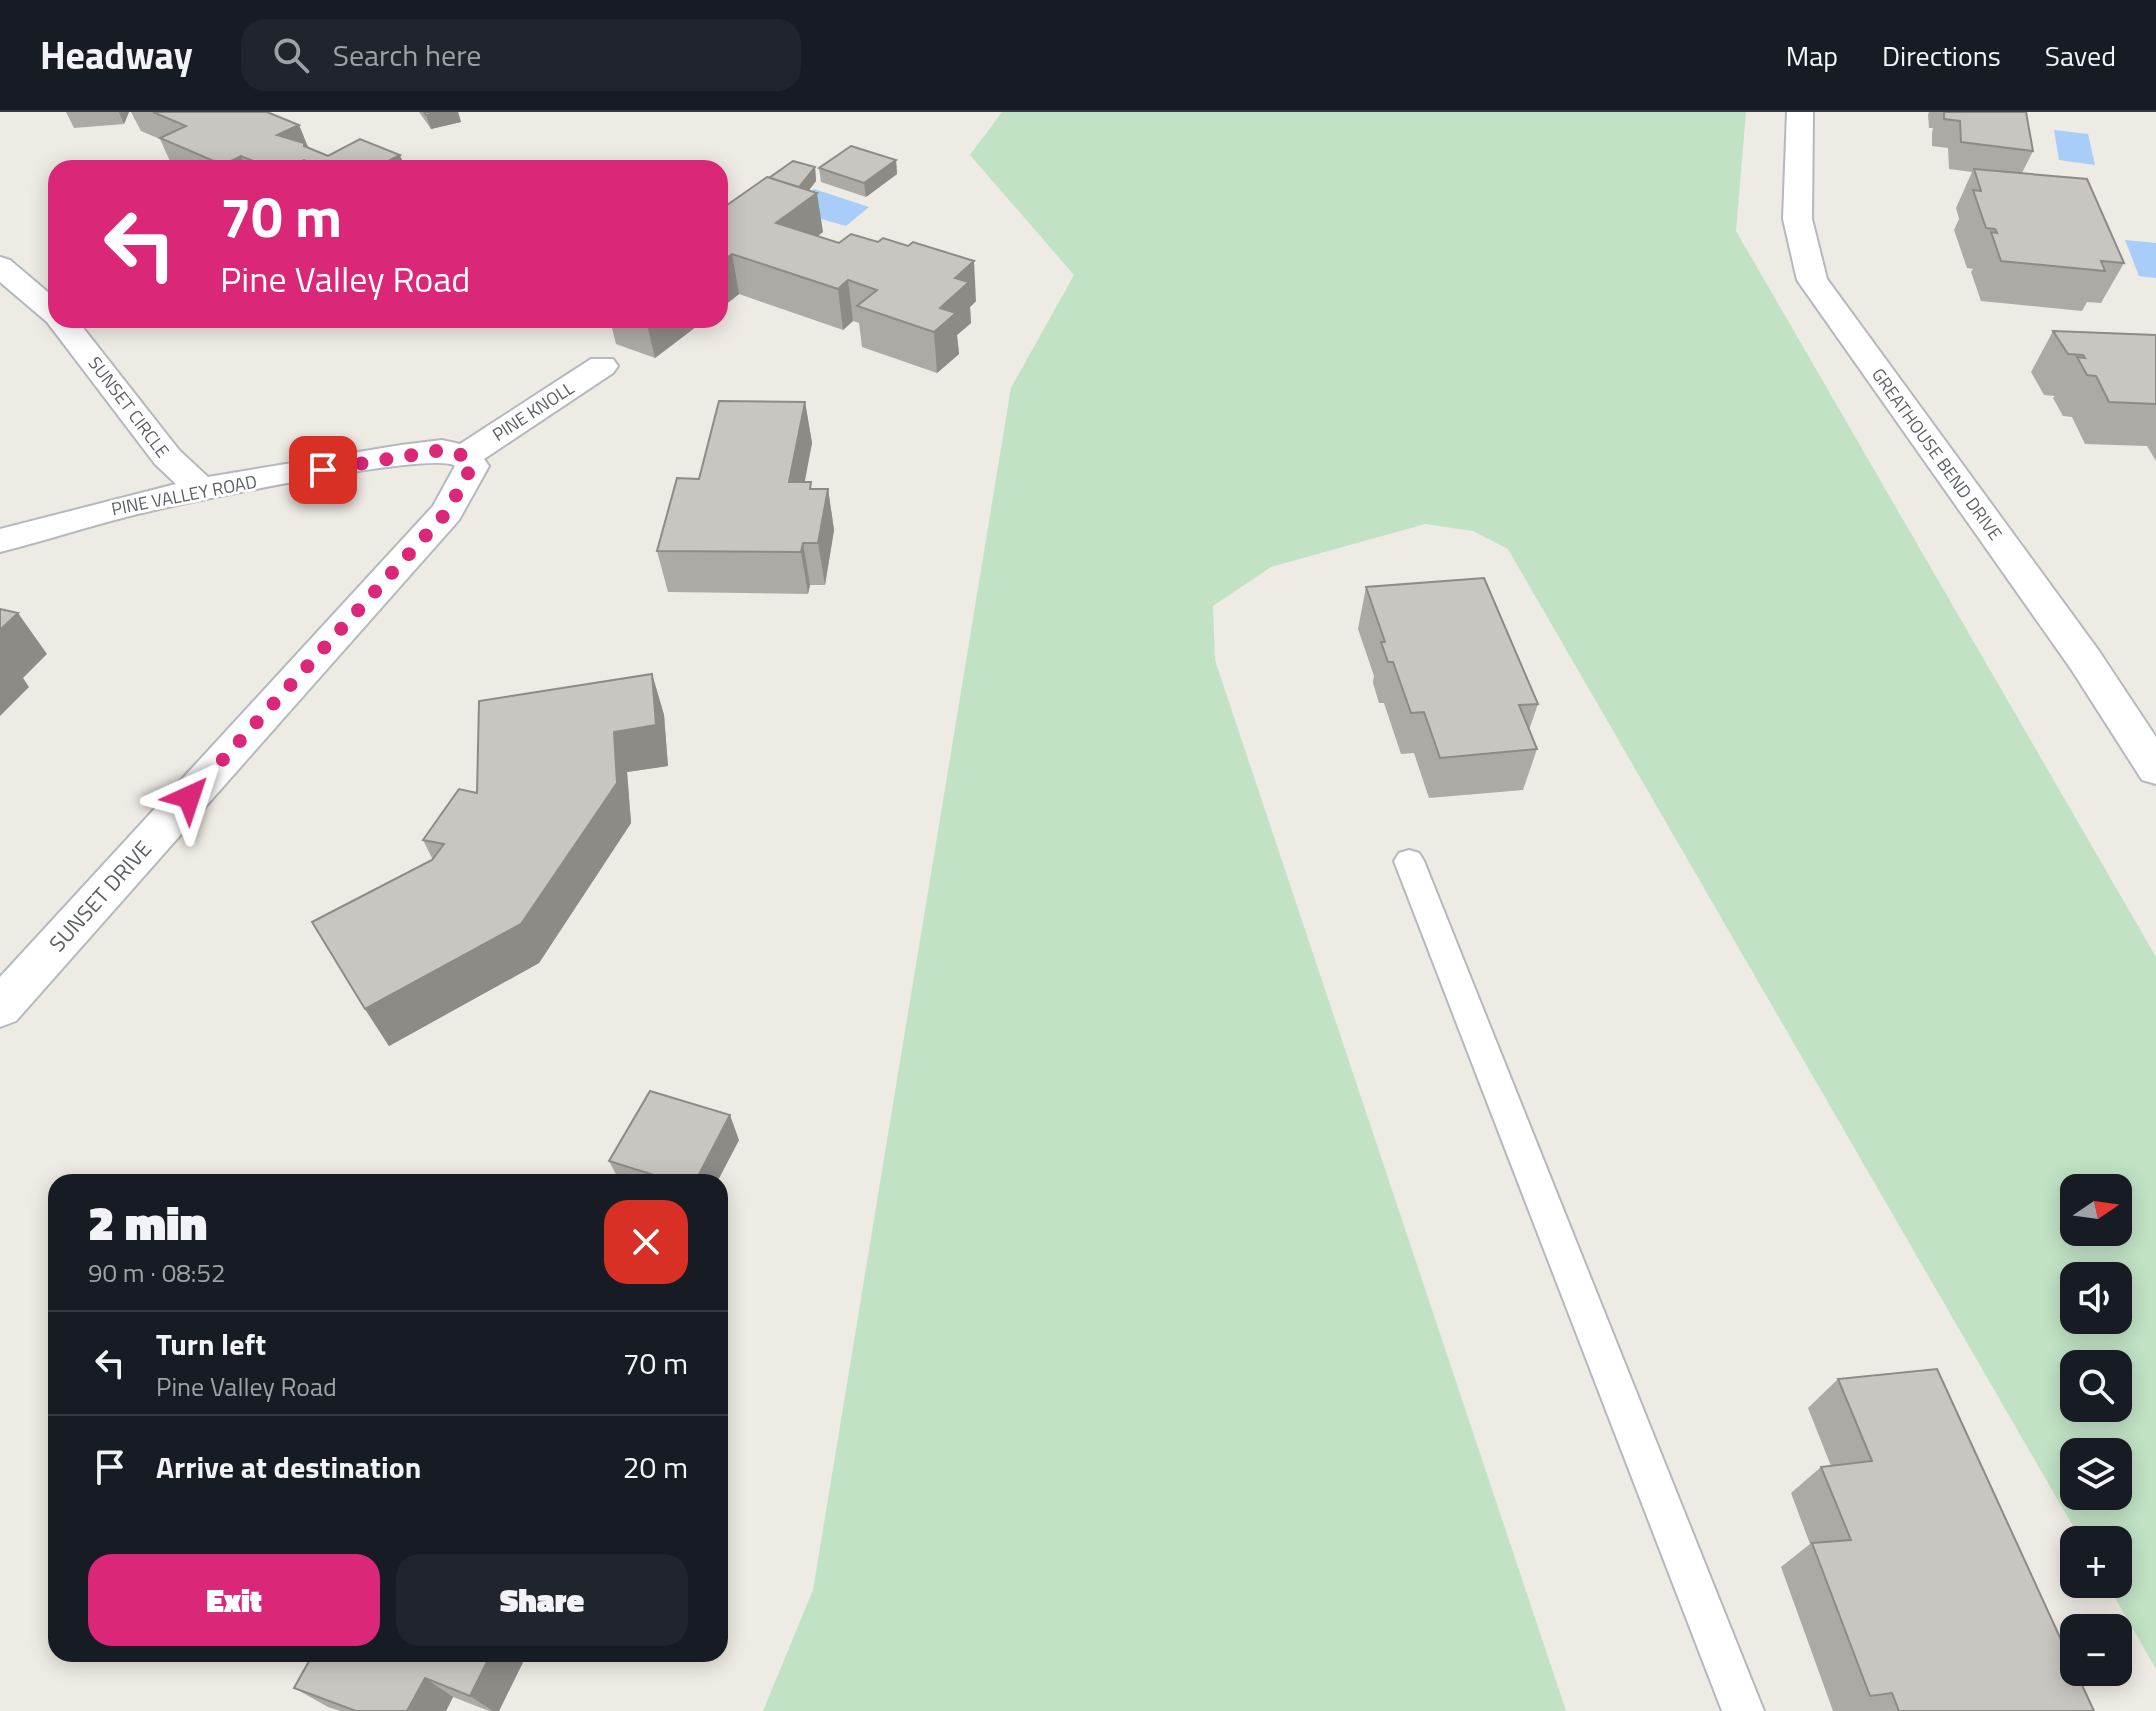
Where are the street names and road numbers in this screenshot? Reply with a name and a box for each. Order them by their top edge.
street label: SUNSET CIRCLE [82,351,176,463]
street label: GREATHOUSE BEND DRIVE [1865,362,2009,546]
street label: PINE KNOLL [487,374,580,448]
street label: PINE VALLEY ROAD [109,468,259,522]
street label: SUNSET DRIVE [41,833,159,959]

